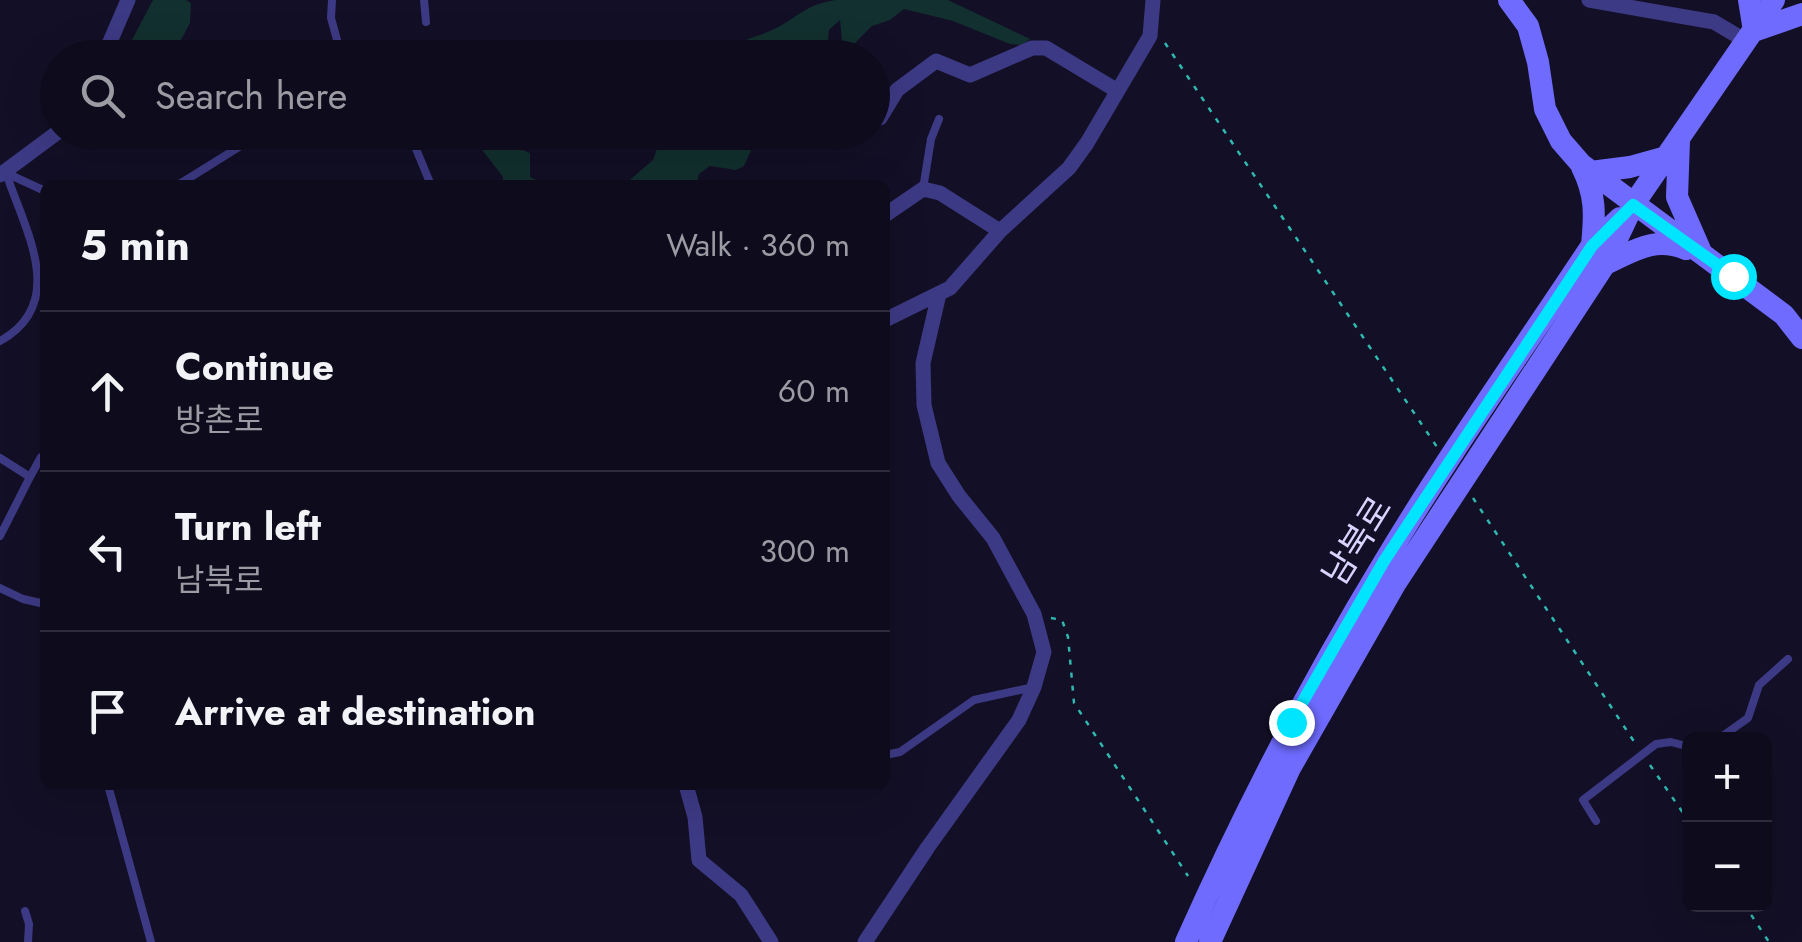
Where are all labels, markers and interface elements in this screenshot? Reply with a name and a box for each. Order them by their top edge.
search box [40,40,890,150]
icon: search [75,68,130,123]
text: Search here [155,68,347,123]
text: 5 min [80,215,190,276]
text: Walk · 360 m [666,222,850,268]
route start [1711,254,1757,300]
text: Continue [175,339,334,394]
icon: ahead [80,364,135,419]
text: 60 m [778,368,850,414]
text: 방촌로 [175,397,263,443]
street label: 남북로 [1310,487,1404,595]
text: Turn left [175,499,321,554]
icon: left [80,524,135,579]
text: 300 m [760,528,850,574]
text: 남북로 [175,557,263,603]
icon: arrive [80,684,135,739]
text: Arrive at destination [175,684,536,739]
route end [1269,700,1315,746]
map controls [1682,732,1772,912]
button: + [1682,732,1772,822]
button: − [1682,822,1772,912]

